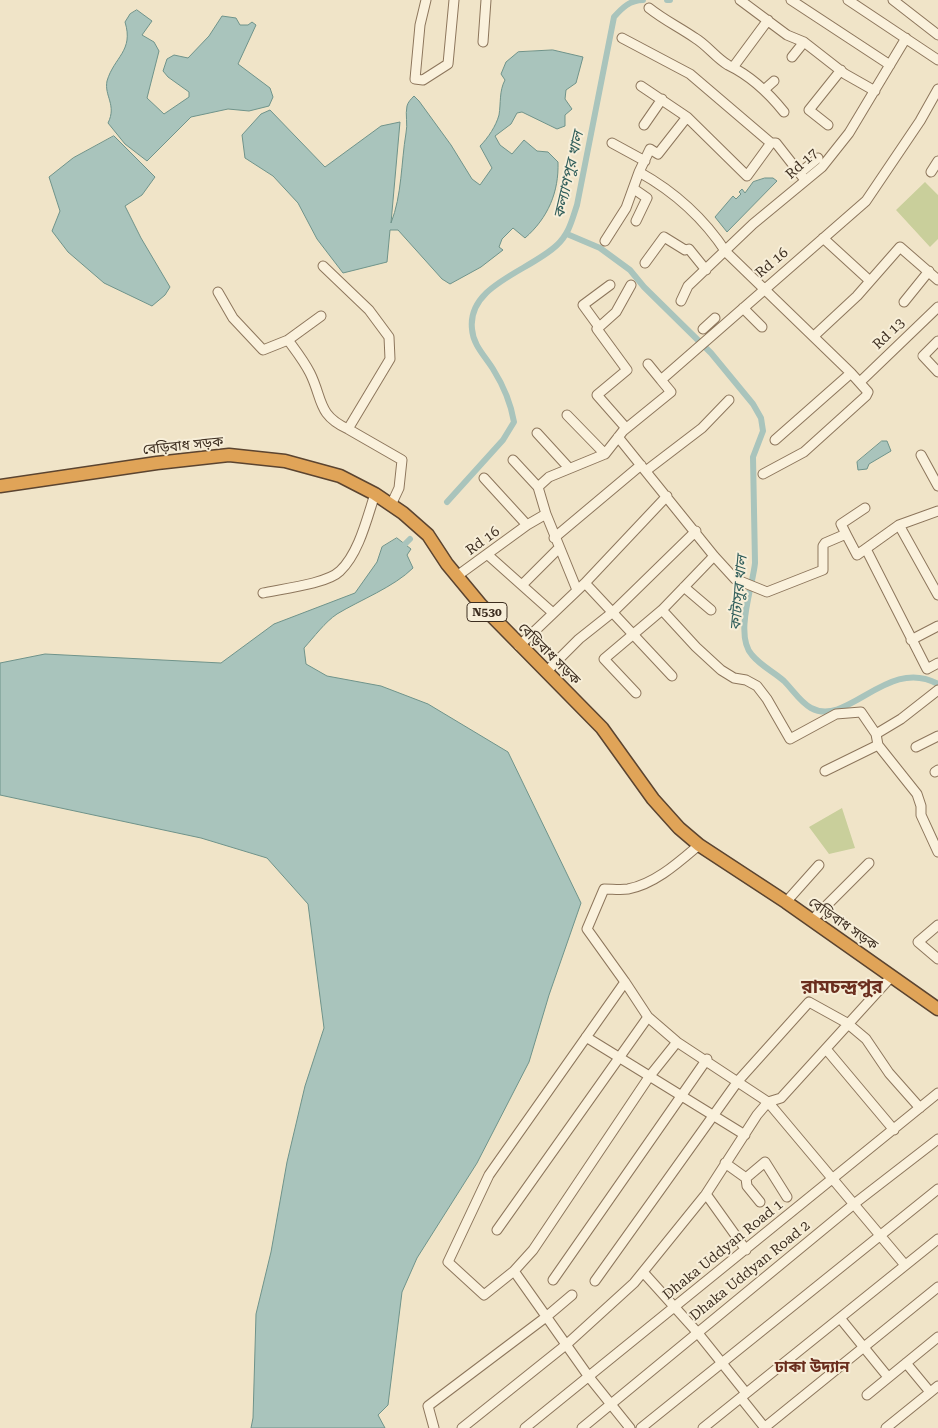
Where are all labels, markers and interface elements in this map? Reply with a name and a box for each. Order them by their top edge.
water label: কল্যাণপুর খাল [550,130,588,220]
street label: Rd 17 [782,145,822,183]
street label: Rd 16 [752,244,792,282]
street label: Rd 13 [870,315,908,353]
street label: বেড়িবাধ সড়ক [142,433,224,459]
street label: Rd 16 [463,523,503,559]
water label: কাটাসুর খাল [727,555,751,631]
road number: N530 [467,602,507,622]
street label: বেড়িবাধ সড়ক [514,619,584,689]
street label: বেড়িবাধ সড়ক [805,894,881,954]
district label: রামচন্দ্রপুর [801,976,883,998]
street label: Dhaka Uddyan Road 1 [660,1196,786,1304]
street label: Dhaka Uddyan Road 2 [687,1217,813,1325]
district label: ঢাকা উদ্যান [775,1357,849,1377]

